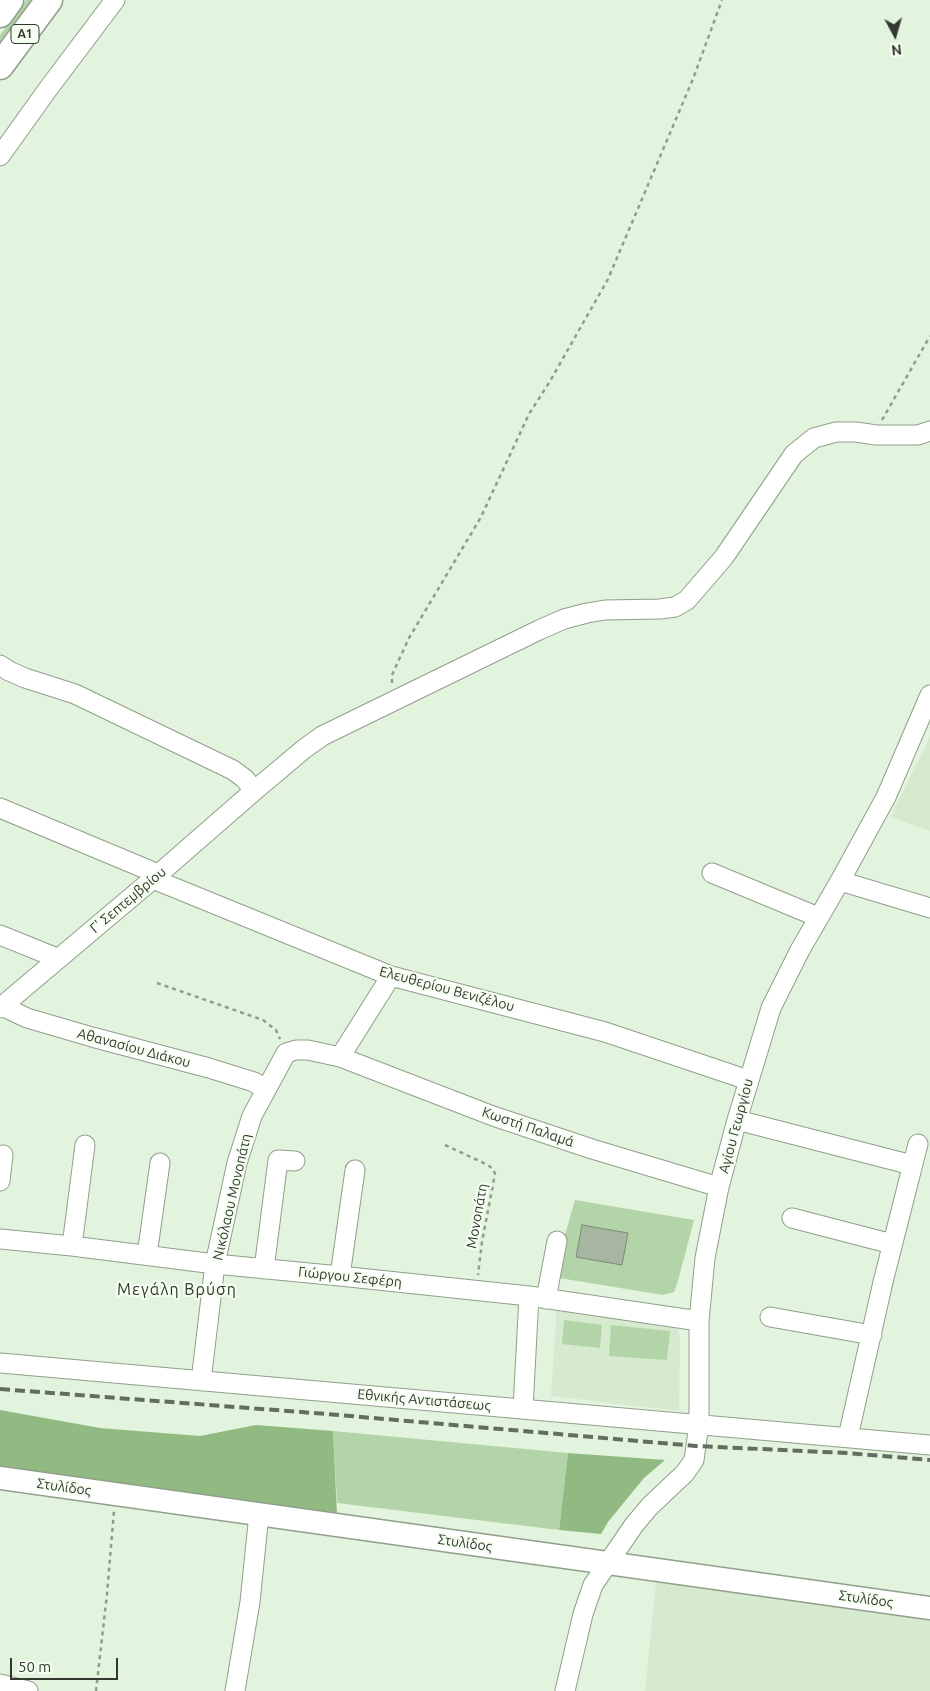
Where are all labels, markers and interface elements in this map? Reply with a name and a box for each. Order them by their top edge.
north arrow [870,10,920,60]
road number: Α1 [11,24,39,44]
text: N [891,41,903,58]
street label: Γ' Σεπτεμβρίου [87,863,169,937]
street label: Ελευθερίου Βενιζέλου [378,963,516,1015]
street label: Αθανασίου Διάκου [76,1025,192,1071]
street label: Αγίου Γεωργίου [715,1077,757,1175]
street label: Κωστή Παλαμά [480,1103,576,1151]
street label: Νικόλαου Μονοπάτη [209,1132,255,1262]
street label: Μονοπάτη [463,1182,491,1250]
street label: Γιώργου Σεφέρη [297,1263,403,1291]
district label: Μεγάλη Βρύση [116,1280,238,1300]
street label: Εθνικής Αντιστάσεως [357,1386,491,1414]
street label: Στυλίδος [36,1475,92,1499]
street label: Στυλίδος [437,1531,493,1555]
street label: Στυλίδος [838,1587,894,1611]
scale bar [12,1648,120,1680]
text: 50 m [18,1658,51,1675]

